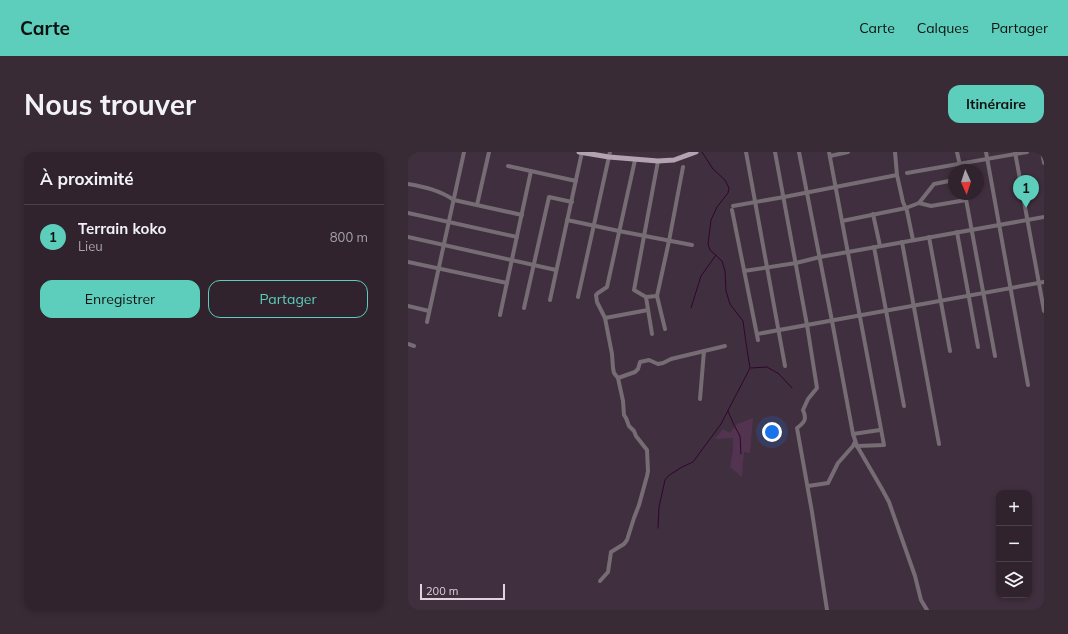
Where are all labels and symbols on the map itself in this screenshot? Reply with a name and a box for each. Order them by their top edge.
north arrow [948,164,984,200]
pin: 1 [1013,175,1039,208]
your location [762,422,782,442]
scale bar [420,582,505,601]

